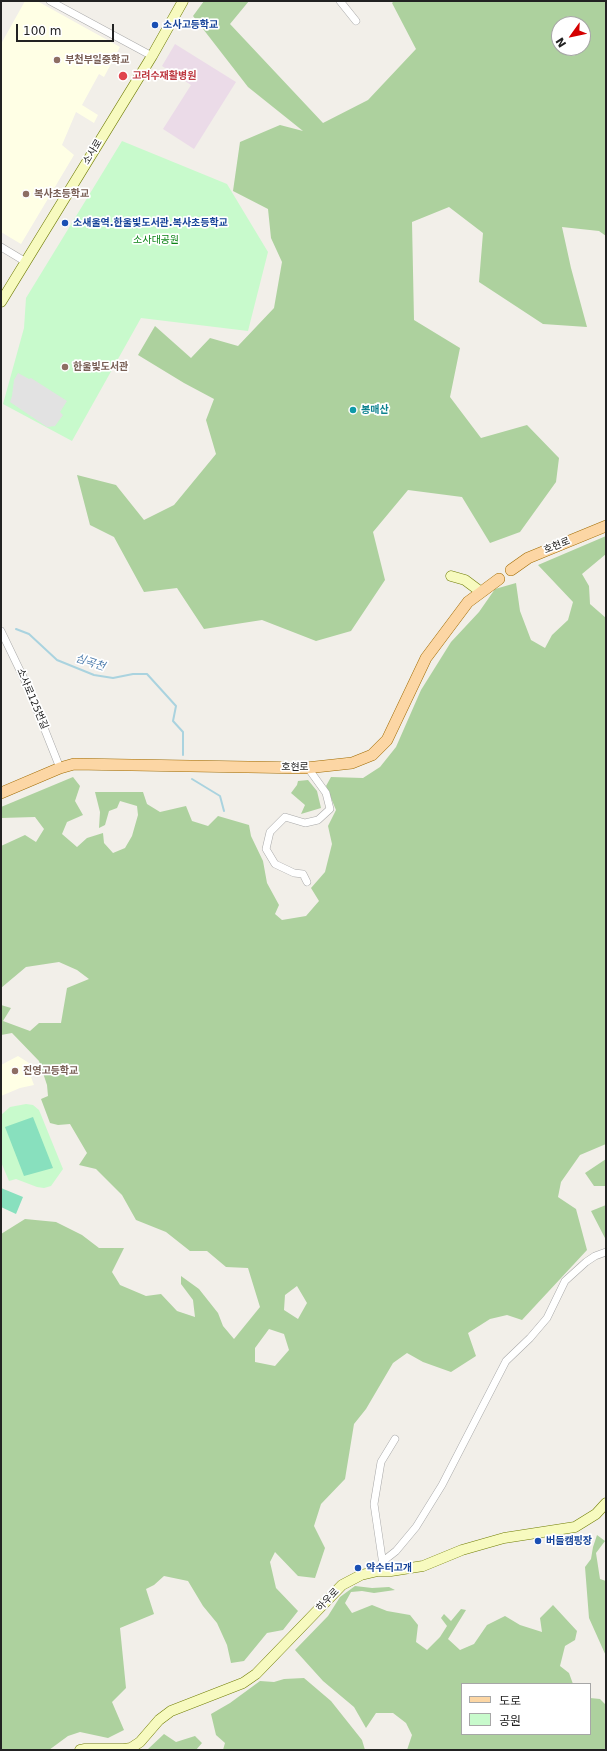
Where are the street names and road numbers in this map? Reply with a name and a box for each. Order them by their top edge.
street label: 소사로 [81,137,105,167]
street label: 호현로 [542,535,572,557]
street label: 소사로125번길 [14,667,50,731]
street label: 호현로 [281,761,309,773]
street label: 하우로 [314,1586,342,1614]

